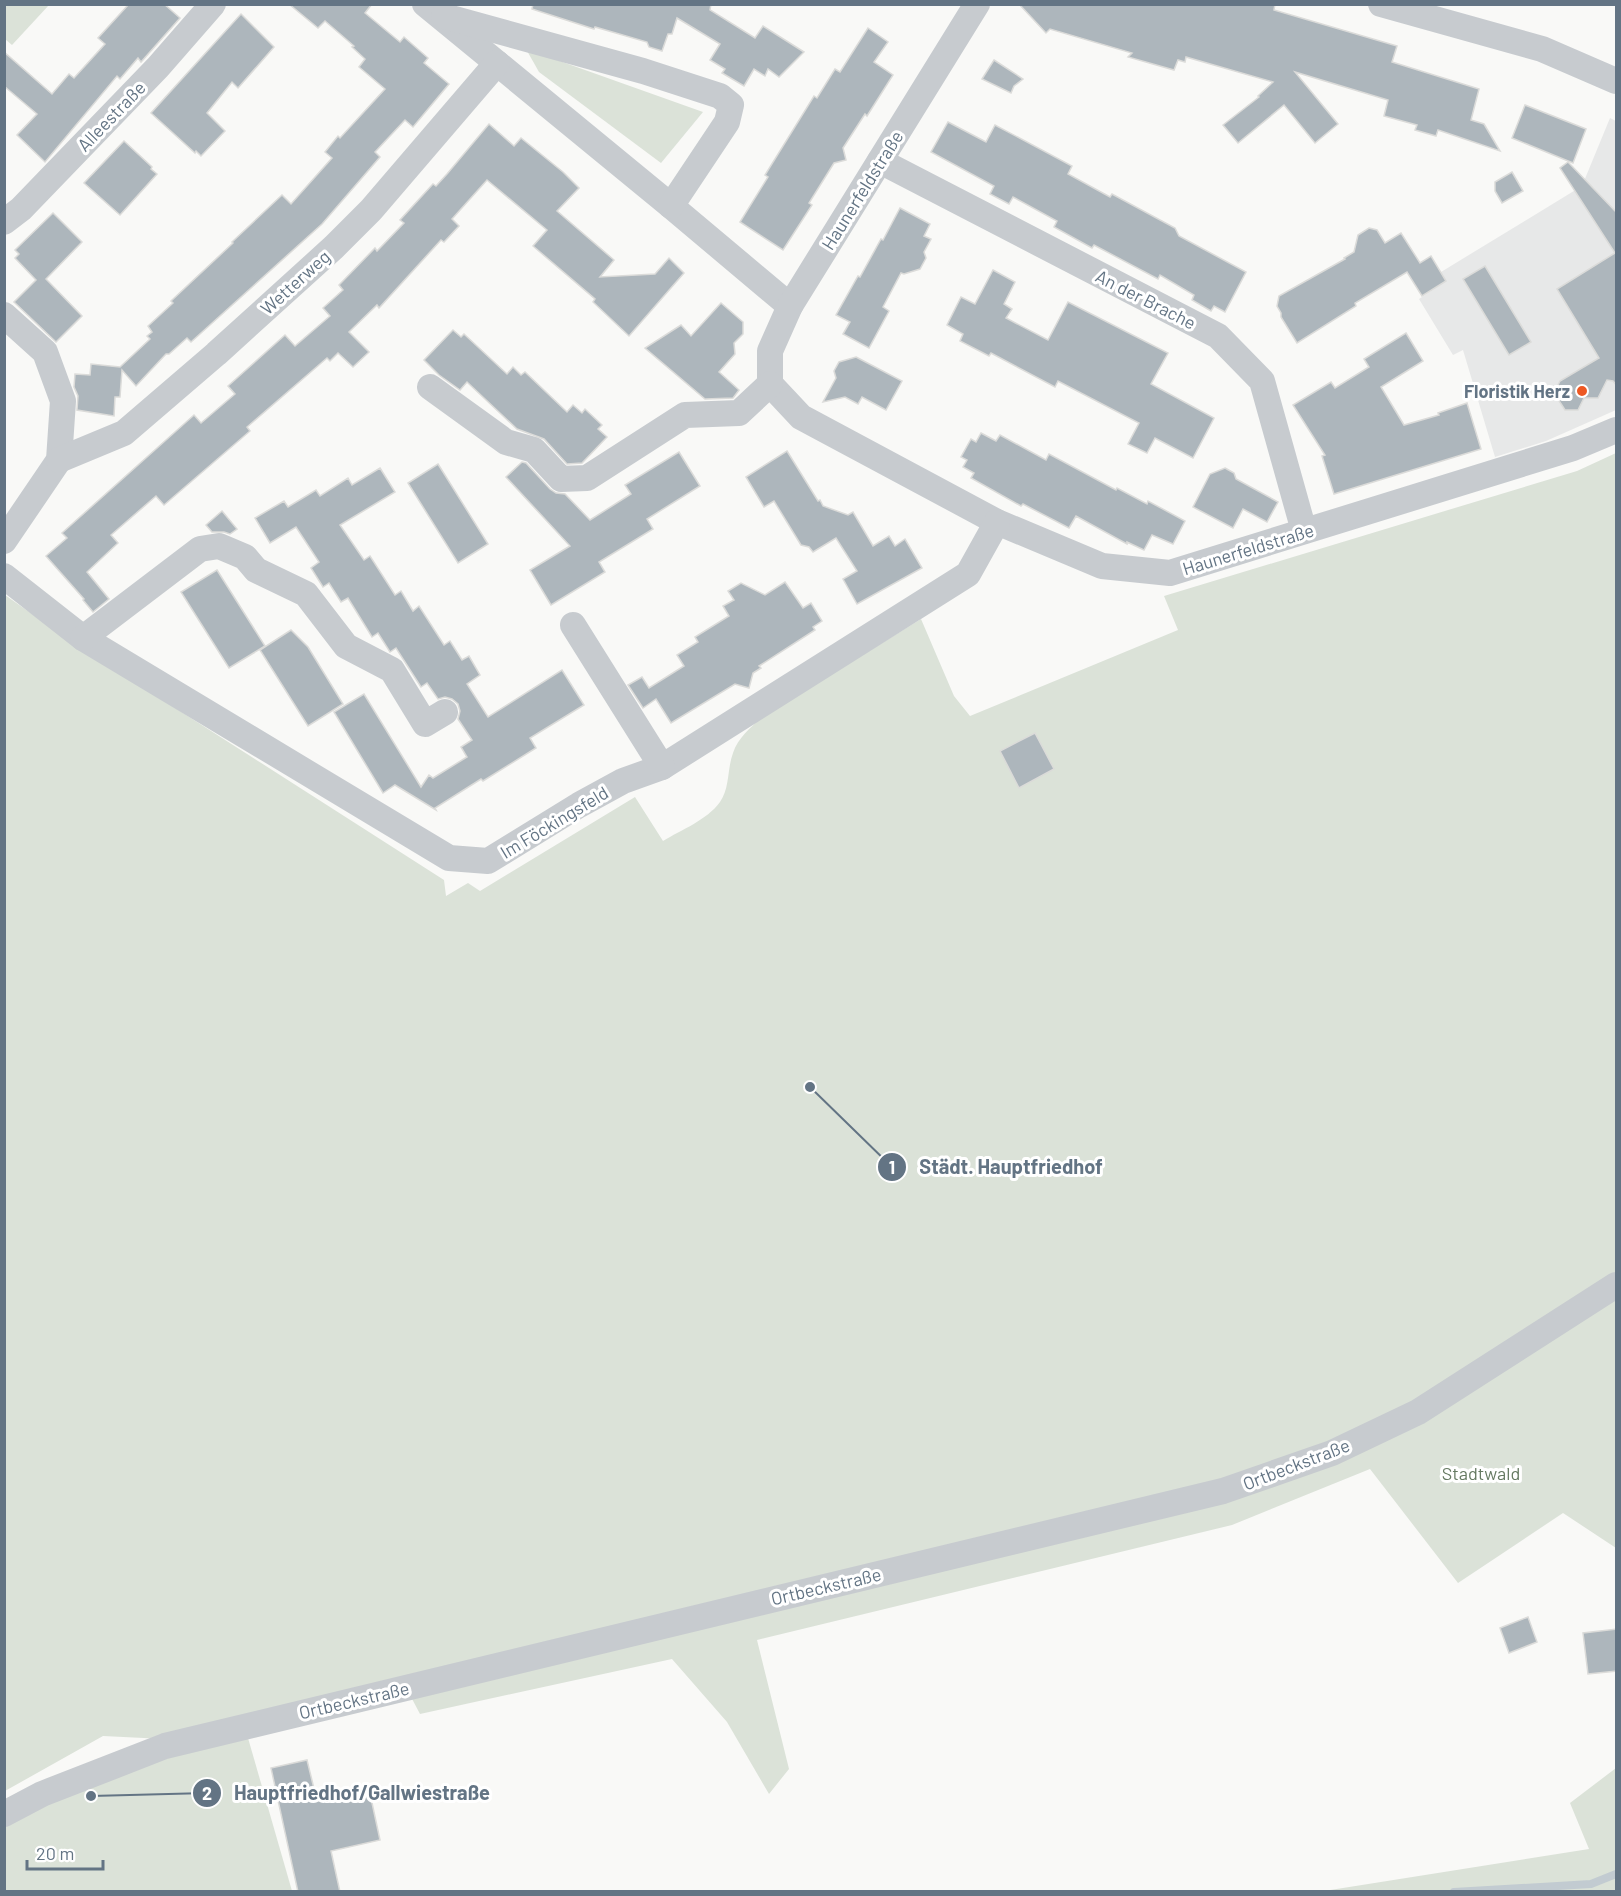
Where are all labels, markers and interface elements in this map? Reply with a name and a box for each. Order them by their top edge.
street label: Alleestraße [72,76,150,156]
street label: Haunerfeldstraße [817,126,907,254]
street label: Wetterweg [256,245,334,319]
street label: An der Brache [1092,264,1200,334]
place label: Floristik Herz [1464,380,1570,402]
marker: Floristik Herz [1575,384,1589,398]
street label: Haunerfeldstraße [1180,519,1316,579]
street label: Im Föckingsfeld [496,781,612,863]
callout: Städt. Hauptfriedhof [877,1148,1115,1186]
text: Städt. Hauptfriedhof [919,1154,1103,1178]
text: 1 [889,1156,895,1178]
street label: Ortbeckstraße [1239,1434,1353,1494]
park label: Stadtwald [1442,1462,1520,1484]
street label: Ortbeckstraße [769,1563,883,1609]
street label: Ortbeckstraße [297,1677,411,1723]
callout: Hauptfriedhof/Gallwiestraße [192,1774,502,1812]
text: Hauptfriedhof/Gallwiestraße [234,1780,490,1804]
text: 2 [202,1782,212,1804]
scale bar [27,1833,104,1871]
text: 20 m [36,1842,74,1864]

